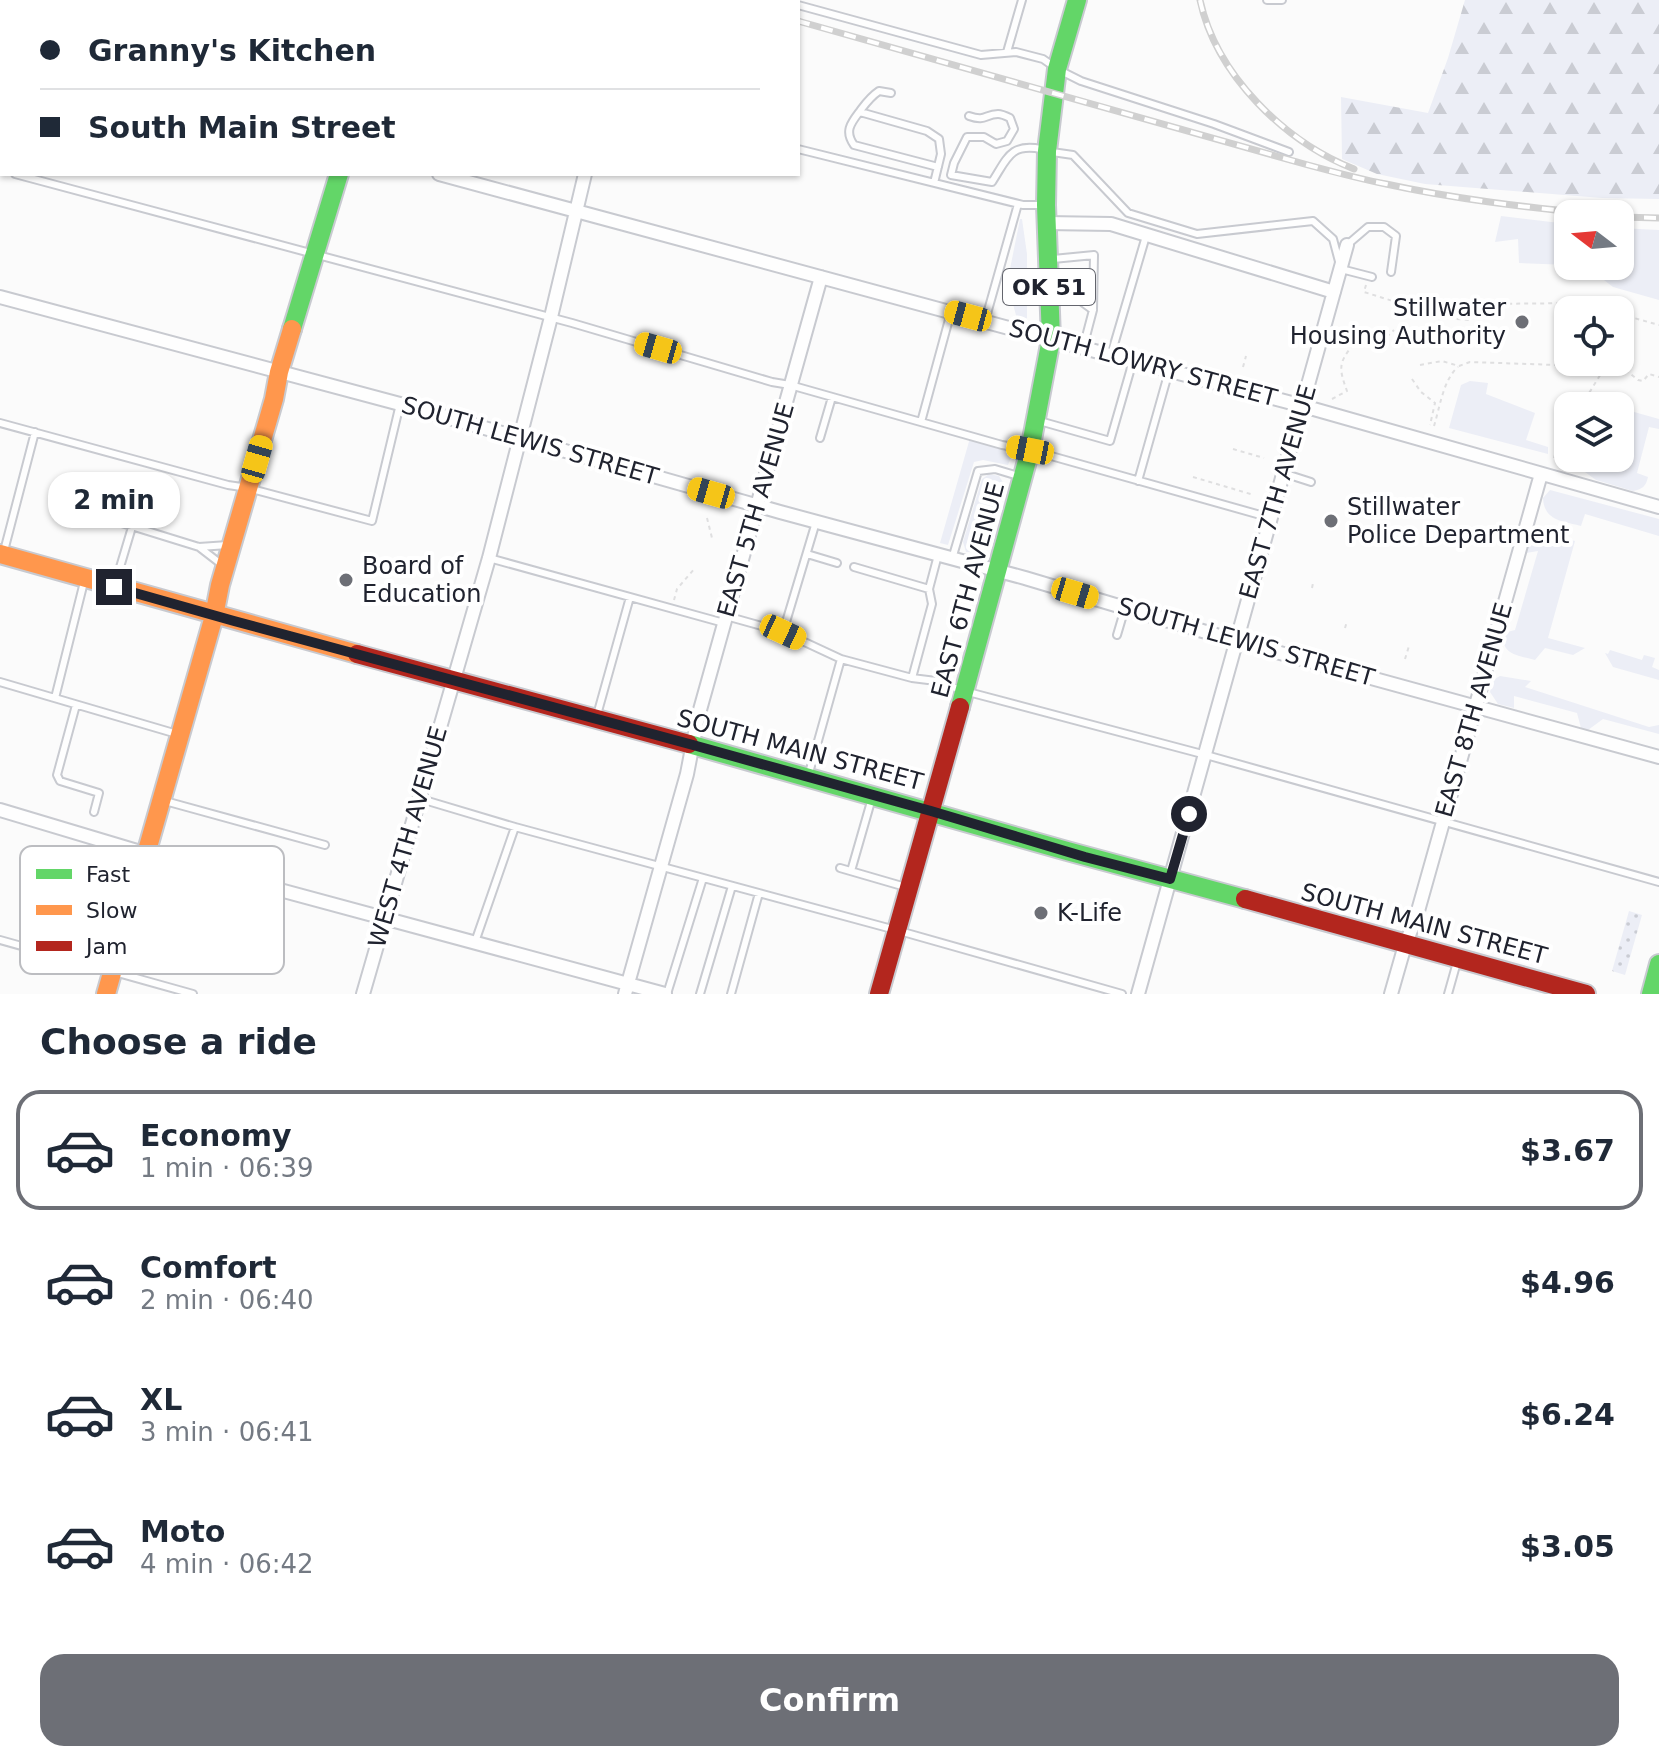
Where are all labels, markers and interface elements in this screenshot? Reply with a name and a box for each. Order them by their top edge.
text: Granny's Kitchen [88,33,376,68]
text: South Main Street [88,110,396,145]
north arrow [1554,200,1634,280]
map controls [1554,200,1634,472]
road number: OK 51 [1003,269,1095,305]
place label: Stillwater Housing Authority [1290,294,1506,350]
button: locate [1554,296,1634,376]
car [942,298,994,334]
marker: Stillwater Housing Authority [1513,313,1531,331]
street label: SOUTH LOWRY STREET [1006,314,1280,412]
car [632,330,684,366]
street label: EAST 7TH AVENUE [1234,382,1322,602]
street label: SOUTH LEWIS STREET [398,391,662,491]
button: layers [1554,392,1634,472]
street label: EAST 5TH AVENUE [712,400,800,620]
car [239,433,275,485]
car [1004,434,1056,466]
callout: 2 min [48,471,180,527]
car [685,475,737,511]
street label: EAST 6TH AVENUE [926,479,1010,701]
text: 2 min [73,485,155,515]
place label: Stillwater Police Department [1347,493,1569,549]
marker: Stillwater Police Department [1322,512,1340,530]
place label: Board of Education [362,552,481,608]
route end [96,569,132,605]
marker: Board of Education [337,571,355,589]
car [1049,575,1101,611]
street label: SOUTH LEWIS STREET [1114,592,1378,692]
street label: EAST 8TH AVENUE [1430,600,1518,820]
car [756,611,810,653]
street label: SOUTH MAIN STREET [674,704,926,796]
street label: WEST 4TH AVENUE [363,723,453,951]
route start [1171,796,1207,832]
legend [20,846,284,974]
text: Fast [86,862,131,887]
street label: SOUTH MAIN STREET [1298,878,1550,970]
text: Slow [86,898,138,923]
place label: K-Life [1057,899,1122,927]
marker: K-Life [1032,904,1050,922]
text: Jam [84,934,127,959]
text: Choose a ride [40,1021,317,1062]
icon: car [44,1114,116,1186]
text: Economy [140,1118,292,1153]
text: $3.67 [1520,1133,1615,1168]
text: 1 min · 06:39 [140,1153,314,1183]
icon: car [44,1246,116,1318]
text: Comfort [140,1250,277,1285]
text: $4.96 [1520,1265,1615,1300]
text: 2 min · 06:40 [140,1285,314,1315]
icon: car [44,1378,116,1450]
text: XL [140,1382,182,1417]
text: $6.24 [1520,1397,1615,1432]
text: 3 min · 06:41 [140,1417,314,1447]
icon: car [44,1510,116,1582]
text: Moto [140,1514,225,1549]
text: $3.05 [1520,1529,1615,1564]
text: 4 min · 06:42 [140,1549,314,1579]
button: Confirm [40,1654,1619,1746]

